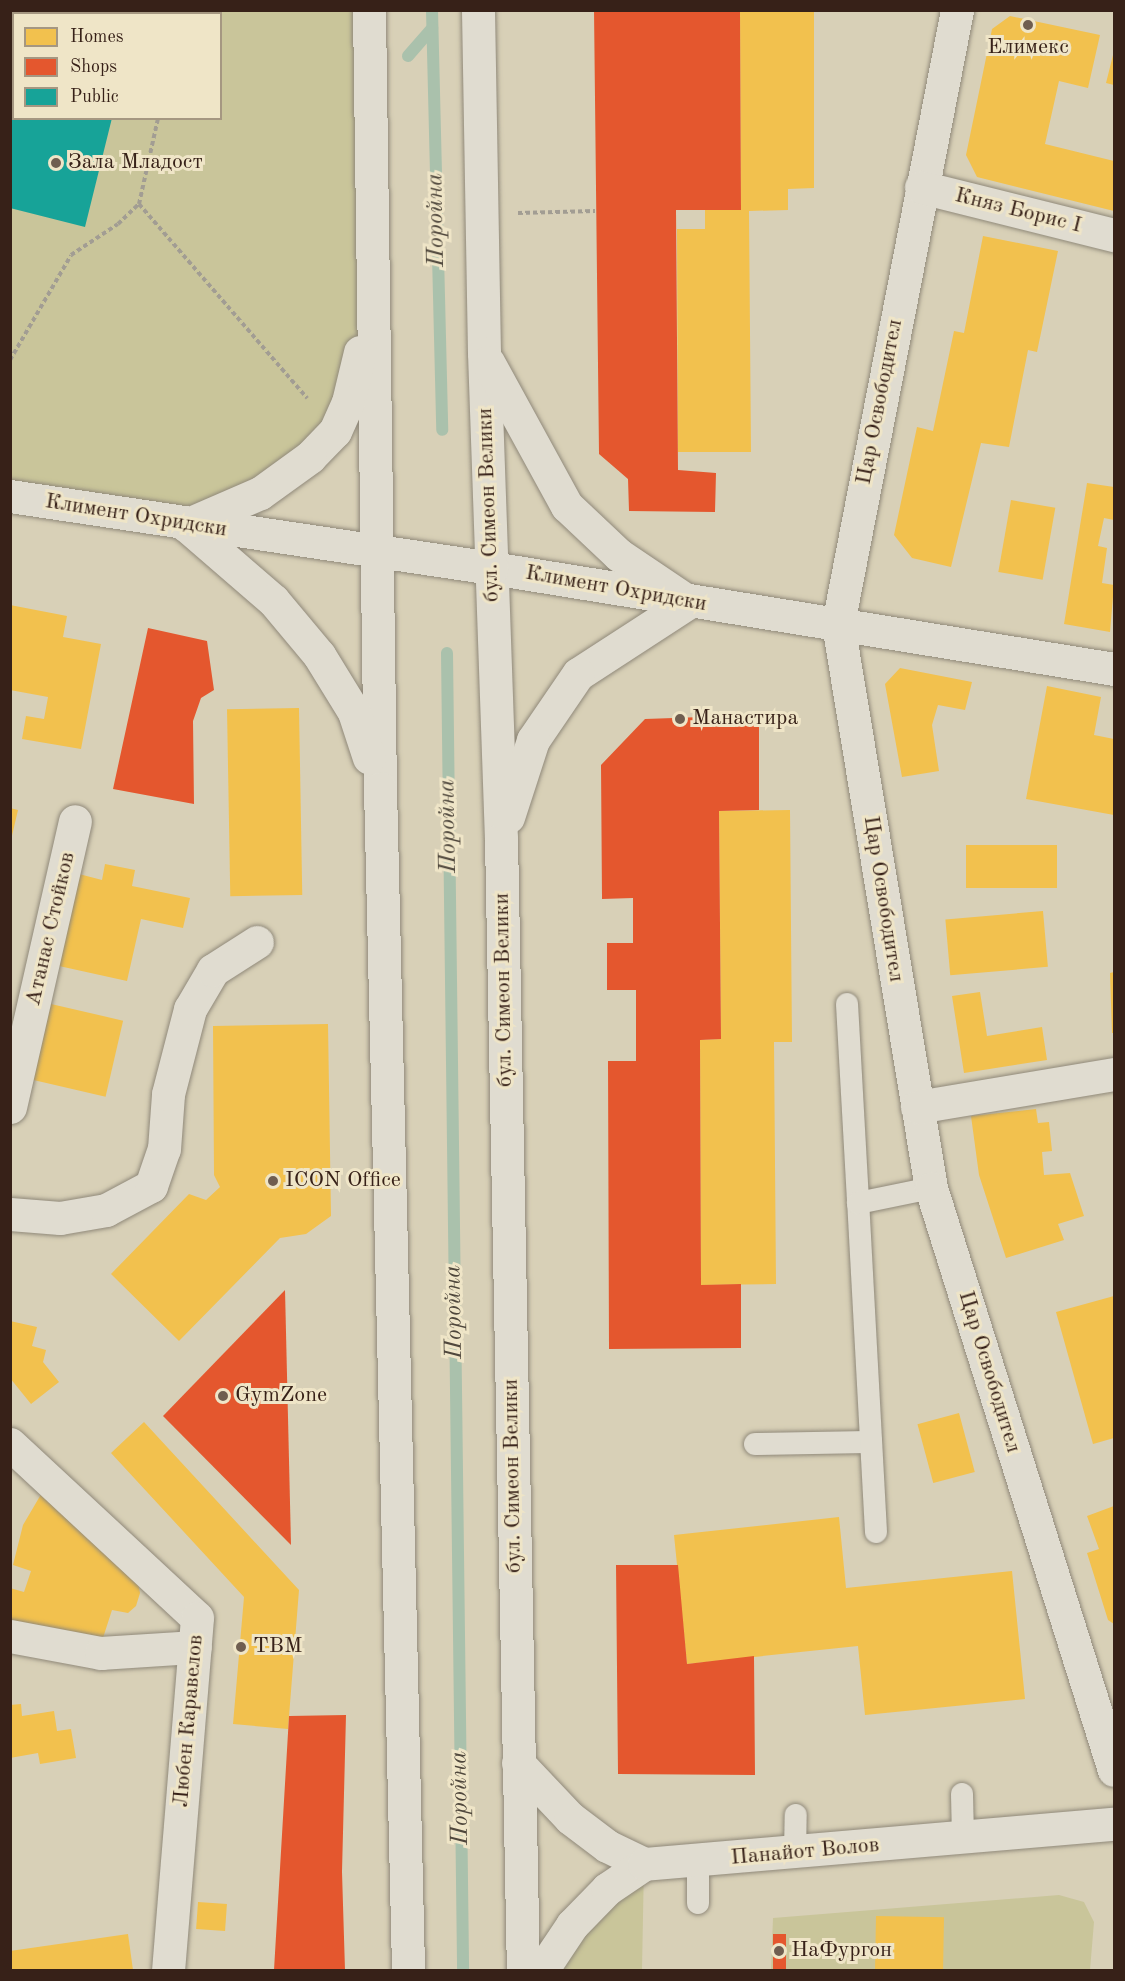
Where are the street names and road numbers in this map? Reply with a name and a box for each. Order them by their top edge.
street label: Княз Борис I [952,183,1084,239]
street label: Цар Освободител [851,317,909,487]
street label: бул. Симеон Велики [472,407,506,603]
street label: Климент Охридски [43,489,229,543]
street label: Климент Охридски [523,560,709,618]
street label: Цар Освободител [857,814,909,984]
street label: Атанас Стойков [20,849,82,1009]
street label: бул. Симеон Велики [489,893,519,1087]
street label: Цар Освободител [952,1288,1026,1456]
street label: бул. Симеон Велики [498,1379,528,1573]
street label: Любен Каравелов [168,1633,210,1809]
street label: Панайот Волов [730,1832,880,1872]

